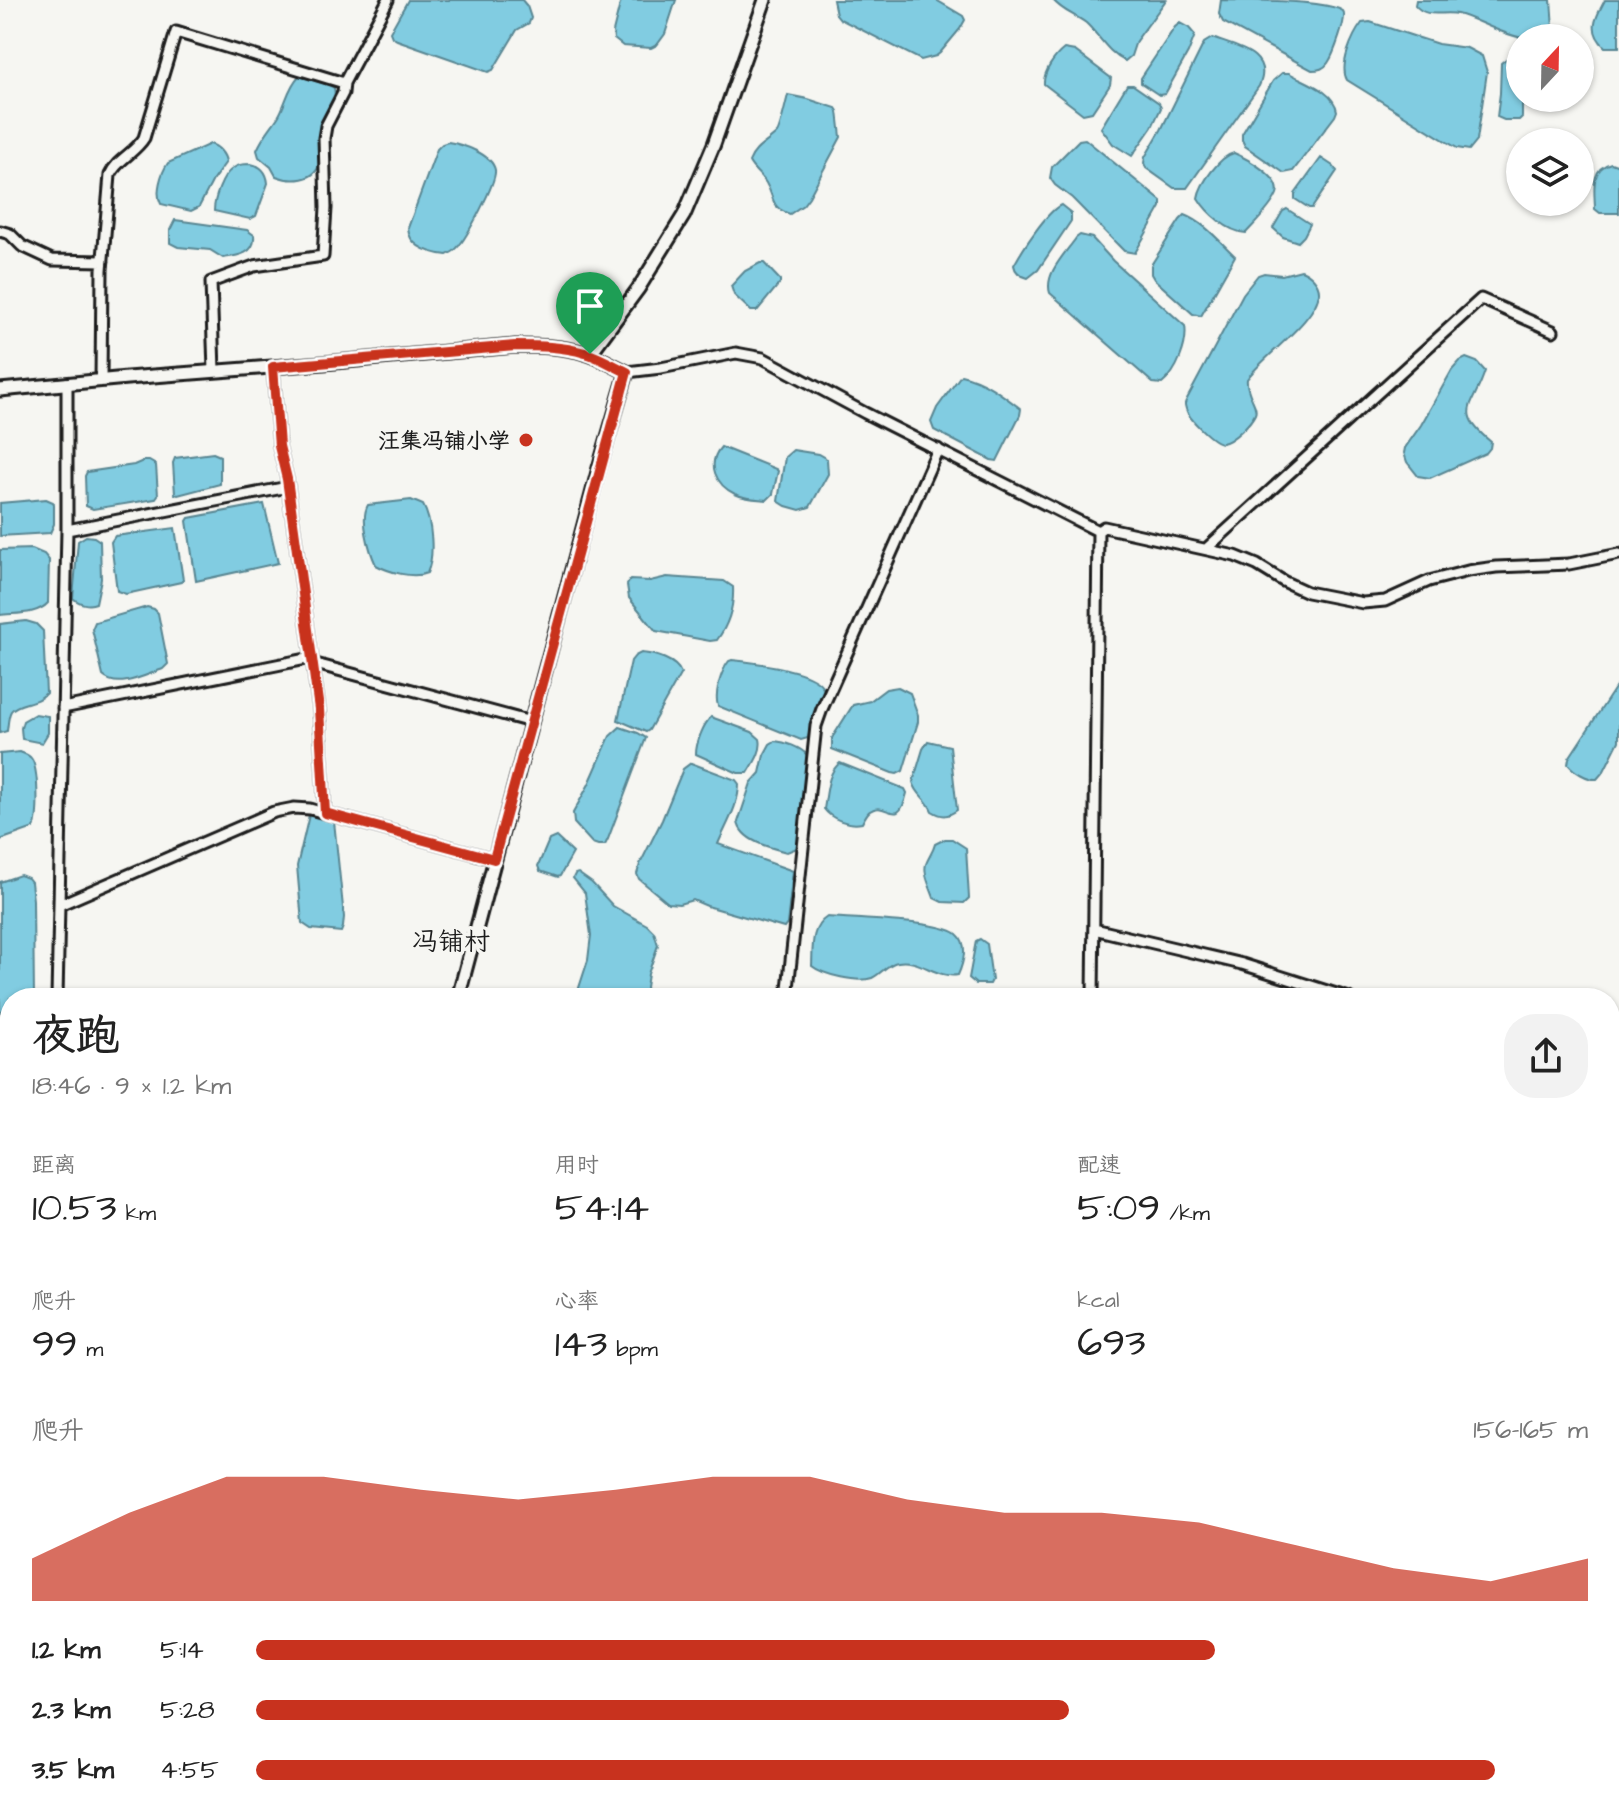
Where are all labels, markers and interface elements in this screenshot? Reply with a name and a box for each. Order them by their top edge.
north arrow [1506,24,1594,112]
map controls [1506,24,1594,216]
button: layers [1506,128,1594,216]
pin [556,272,624,354]
icon: arrive [568,284,612,328]
place label: 汪集冯铺小学 [378,426,510,457]
marker: 汪集冯铺小学 [517,431,535,449]
district label: 冯铺村 [412,924,490,960]
text: 夜跑 [32,1007,120,1068]
button: share [1504,1014,1588,1098]
text: 18:46 · 9 × 1.2 km [32,1068,231,1104]
text: 距离 [32,1150,76,1181]
text: 用时 [555,1150,599,1181]
text: 配速 [1077,1150,1121,1181]
text: 10.53 [32,1181,117,1236]
text: 54:14 [555,1181,649,1236]
text: 5:09 [1077,1181,1160,1236]
text: km [117,1198,156,1229]
text: /km [1160,1198,1210,1229]
text: kcal [1077,1285,1119,1316]
text: 爬升 [32,1286,76,1317]
text: 心率 [555,1286,599,1317]
text: 693 [1077,1316,1146,1371]
text: 99 [32,1317,78,1372]
text: 143 [555,1317,607,1372]
text: m [78,1334,103,1365]
text: bpm [607,1334,658,1365]
text: 156–165 m [1473,1412,1588,1448]
text: 爬升 [32,1413,84,1449]
text: 1.2 km [32,1632,100,1668]
text: 5:14 [160,1632,204,1668]
text: 2.3 km [32,1692,110,1728]
text: 5:28 [160,1692,215,1728]
text: 3.5 km [32,1752,114,1788]
text: 4:55 [160,1752,219,1788]

